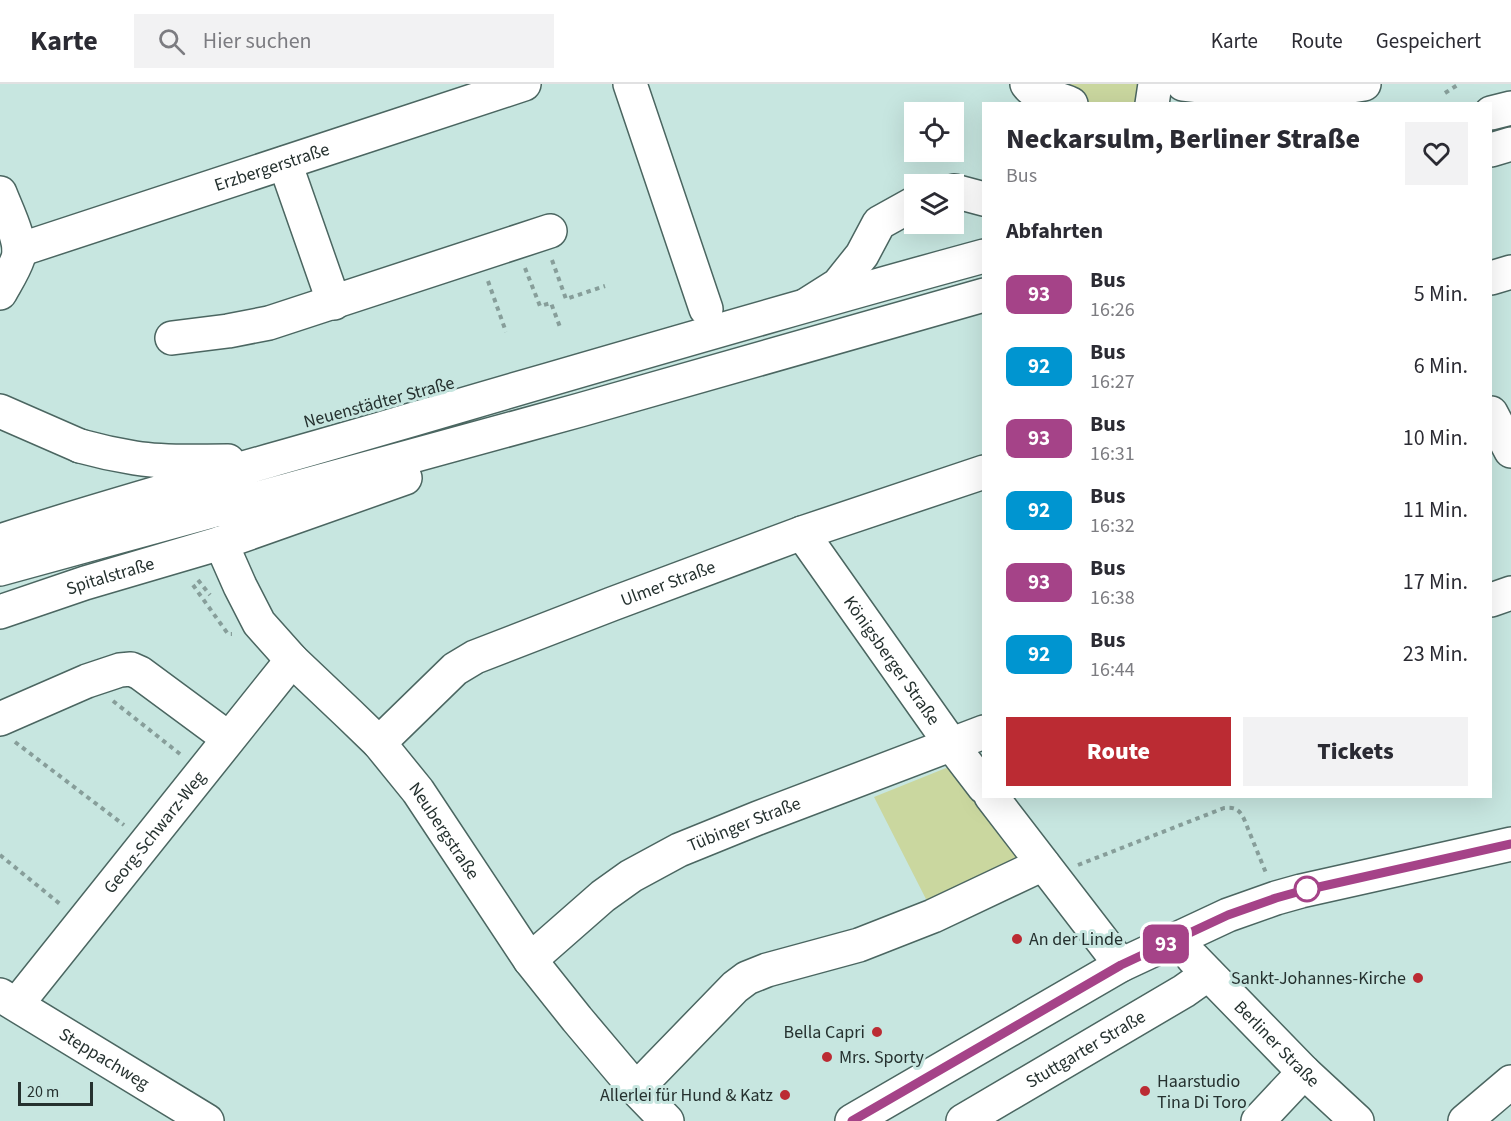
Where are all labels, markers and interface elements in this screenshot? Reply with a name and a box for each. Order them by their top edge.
search box [134,14,554,68]
text: Karte [30,21,98,61]
icon: search [155,25,188,58]
text: Hier suchen [203,25,312,57]
text: Karte [1211,26,1258,56]
text: Route [1291,26,1343,56]
text: Gespeichert [1376,26,1481,56]
map controls [904,102,964,234]
button: locate [904,102,964,162]
text: Neckarsulm, Berliner Straße [1006,119,1360,159]
button: heart [1405,122,1468,185]
street label: Erzbergerstraße [211,137,333,198]
text: Bus [1006,162,1037,190]
button: layers [904,174,964,234]
text: Abfahrten [1006,215,1103,247]
text: Bus [1090,264,1126,296]
text: 5 Min. [1414,278,1468,310]
text: 93 [1028,279,1050,309]
text: 16:26 [1090,296,1135,324]
text: Bus [1090,336,1126,368]
text: 6 Min. [1414,350,1468,382]
text: 92 [1028,351,1050,381]
text: 16:27 [1090,368,1135,396]
street label: Neuenstädter Straße [301,370,457,435]
text: Bus [1090,408,1126,440]
text: 10 Min. [1403,422,1468,454]
text: 93 [1028,423,1050,453]
text: 16:31 [1090,440,1135,468]
text: Bus [1090,480,1126,512]
text: 11 Min. [1403,494,1468,526]
text: 92 [1028,495,1050,525]
text: 16:32 [1090,512,1135,540]
street label: Spitalstraße [63,551,157,602]
text: Bus [1090,552,1126,584]
street label: Ulmer Straße [617,554,719,613]
text: 17 Min. [1403,566,1468,598]
text: 93 [1028,567,1050,597]
text: 16:38 [1090,584,1135,612]
street label: Königsberger Straße [837,591,946,731]
text: Bus [1090,624,1126,656]
text: 23 Min. [1403,638,1468,670]
text: 92 [1028,639,1050,669]
text: 16:44 [1090,656,1135,684]
button: Route [1006,717,1231,786]
button: Tickets [1243,717,1468,786]
street label: Georg-Schwarz-Weg [98,766,212,899]
street label: Neubergstraße [403,777,485,885]
street label: Tübinger Straße [684,791,804,858]
unlabelled marker [1294,876,1320,902]
line badge: 93 [1139,924,1193,964]
place label: An der Linde [1029,927,1123,952]
text: 93 [1155,929,1177,959]
marker: An der Linde [1010,932,1024,946]
place label: Sankt-Johannes-Kirche [1231,966,1406,991]
marker: Sankt-Johannes-Kirche [1411,971,1425,985]
street label: Berliner Straße [1228,995,1325,1093]
street label: Stuttgarter Straße [1021,1004,1150,1094]
place label: Bella Capri [784,1020,865,1045]
street label: Steppachweg [54,1022,154,1096]
marker: Bella Capri [870,1025,884,1039]
place label: Mrs. Sporty [839,1045,925,1070]
marker: Mrs. Sporty [820,1050,834,1064]
place label: Haarstudio Tina Di Toro [1157,1069,1247,1115]
scale bar [18,1079,93,1106]
text: 20 m [27,1081,59,1103]
place label: Allerlei für Hund & Katz [600,1083,773,1108]
marker: Haarstudio Tina Di Toro [1138,1084,1152,1098]
marker: Allerlei für Hund & Katz [778,1088,792,1102]

